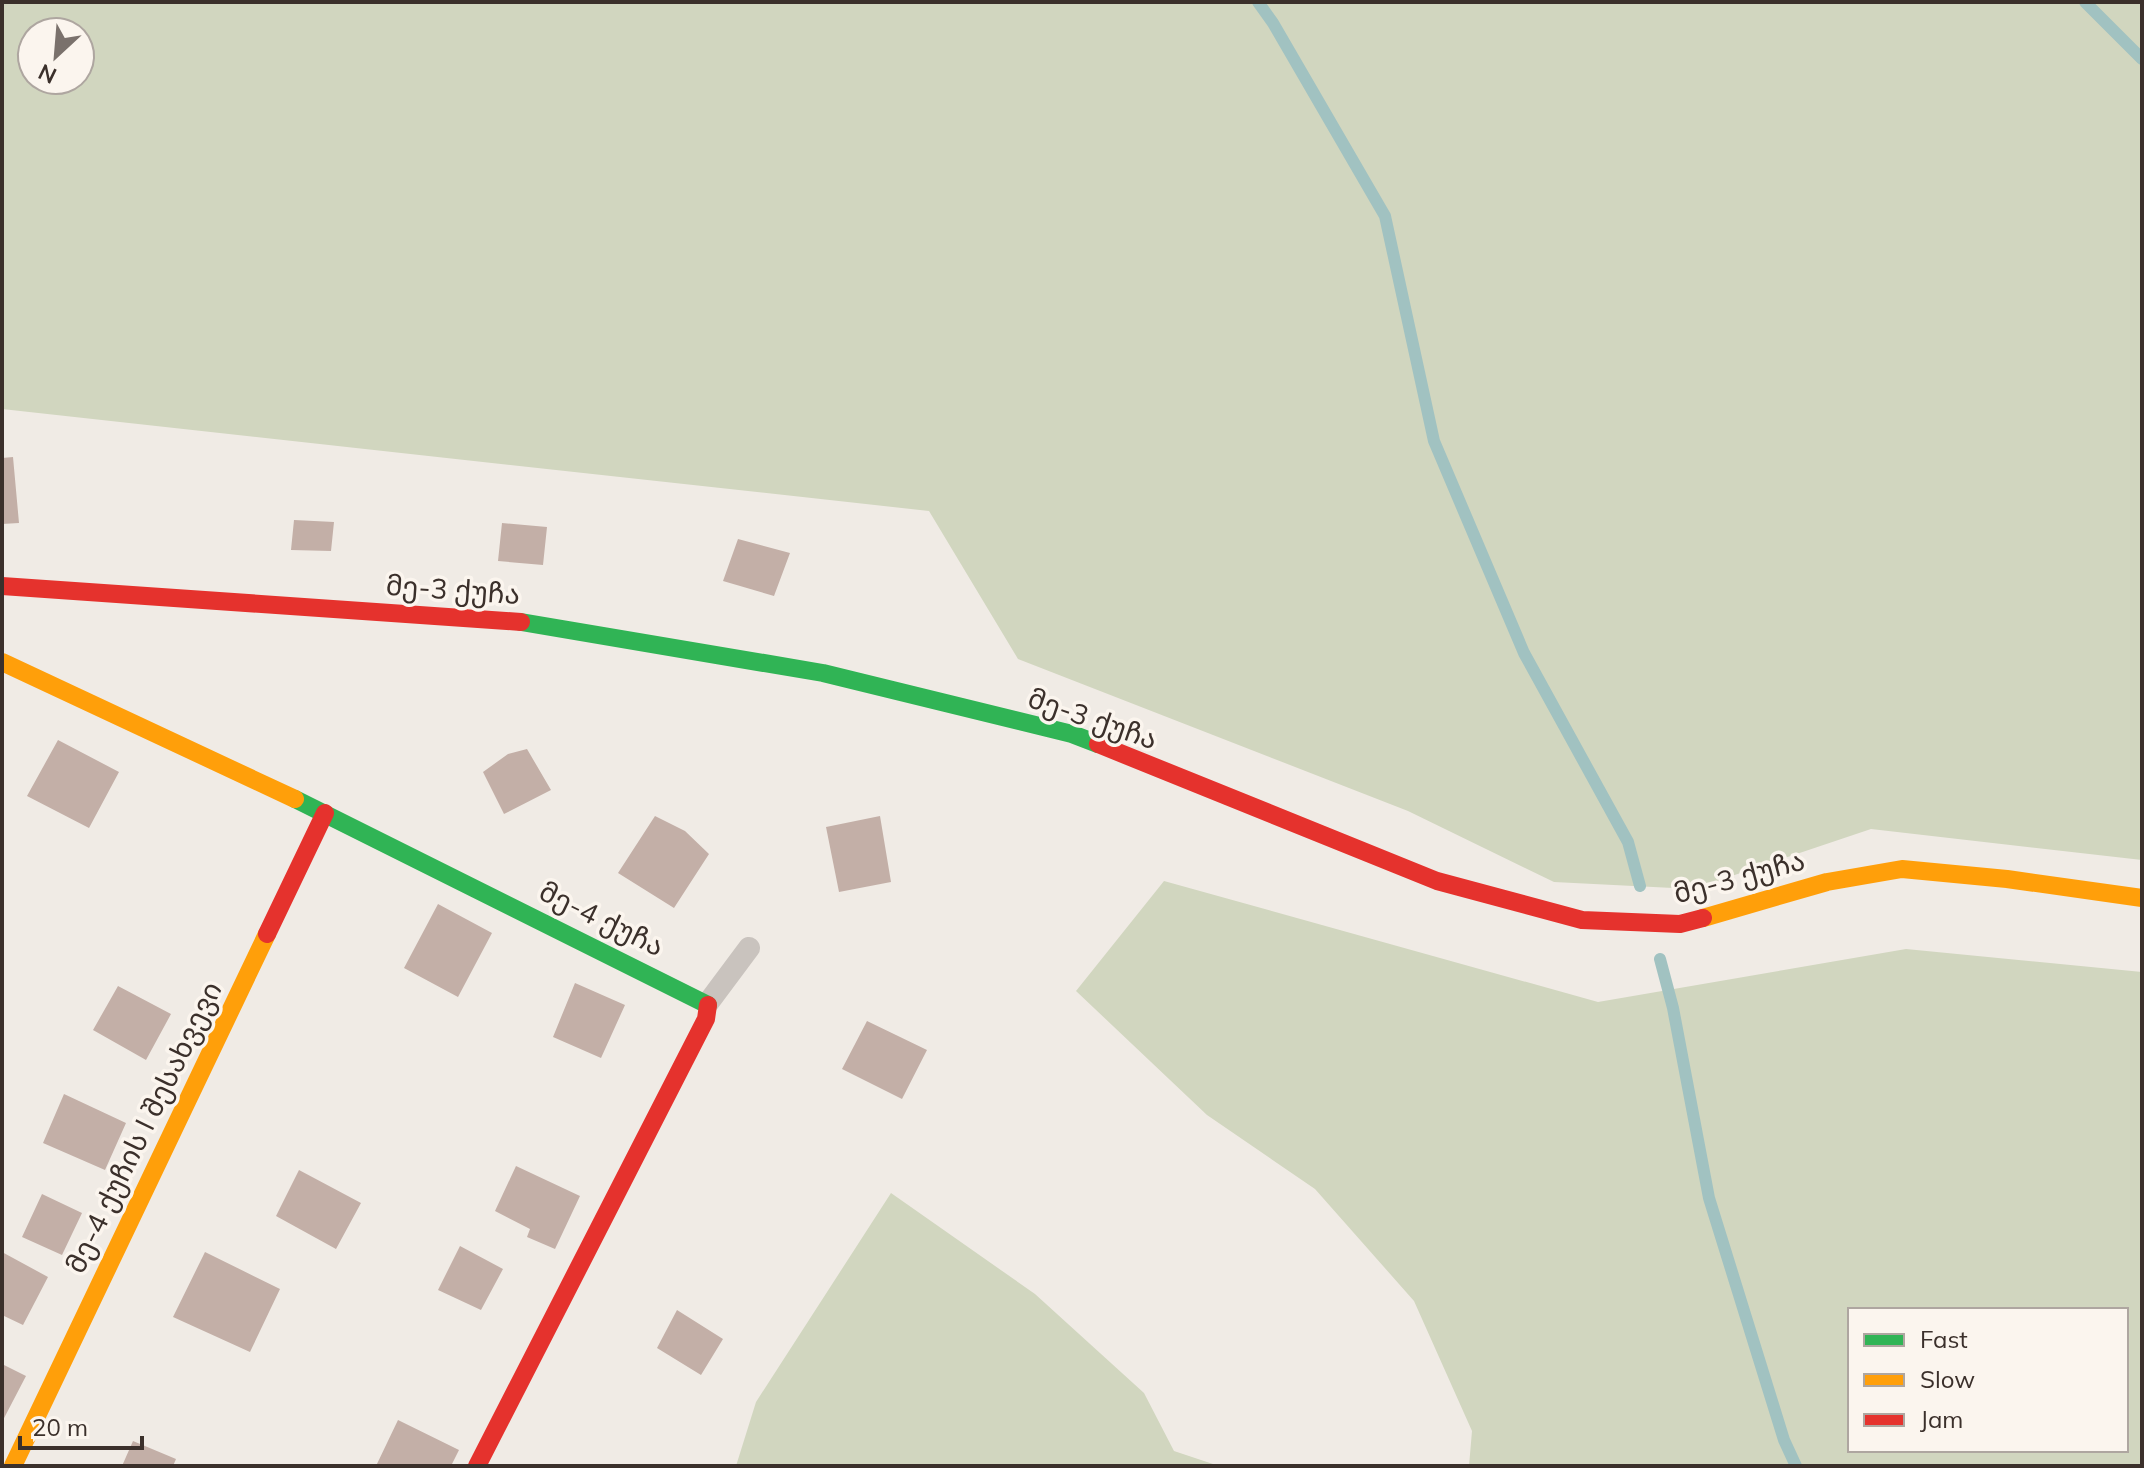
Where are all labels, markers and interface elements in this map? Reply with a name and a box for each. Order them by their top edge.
north arrow [16,16,96,96]
text: N [34,58,61,90]
street label: მე-3 ქუჩა [385,567,521,611]
street label: მე-3 ქუჩა [1024,680,1162,756]
street label: მე-3 ქუჩა [1670,842,1808,910]
street label: მე-4 ქუჩა [534,873,670,963]
street label: მე-4 ქუჩის I შესახვევი [57,975,229,1279]
legend [1848,1308,2128,1452]
text: Fast [1920,1324,1968,1354]
text: Slow [1920,1364,1975,1394]
scale bar [20,1400,142,1450]
text: Jam [1920,1404,1963,1434]
text: 20 m [32,1412,88,1442]

